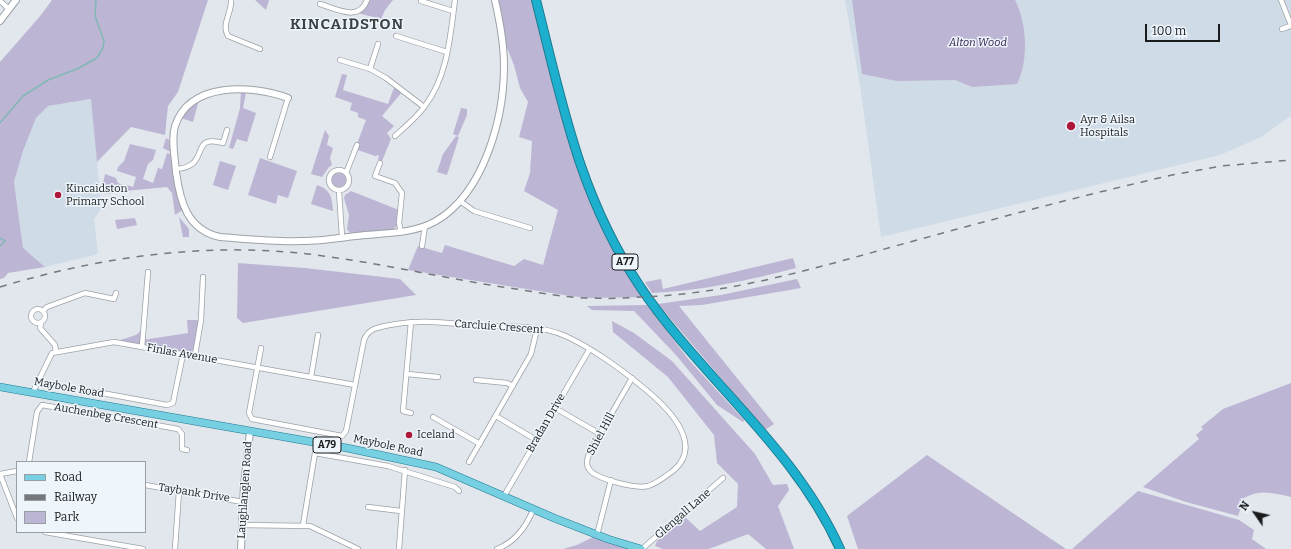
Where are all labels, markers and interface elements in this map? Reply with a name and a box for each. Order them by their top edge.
district label: KINCAIDSTON [290,16,404,34]
scale bar [1147,16,1222,42]
text: 100 m [1152,24,1186,38]
park label: Alton Wood [949,36,1007,50]
place label: Ayr & Ailsa Hospitals [1080,113,1135,139]
marker: Ayr & Ailsa Hospitals [1065,120,1077,132]
place label: Kincaidston Primary School [66,182,145,208]
marker: Kincaidston Primary School [53,190,63,200]
road number: A77 [612,254,638,270]
street label: Carcluie Crescent [454,317,544,337]
street label: Finlas Avenue [146,341,218,367]
street label: Maybole Road [33,375,105,401]
street label: Bradan Drive [524,391,568,455]
street label: Auchenbeg Crescent [53,400,159,432]
street label: Shiel Hill [584,410,618,458]
place label: Iceland [417,428,455,442]
marker: Iceland [404,430,414,440]
street label: Maybole Road [352,432,424,460]
road number: A79 [313,437,341,453]
street label: Laughlanglen Road [235,441,255,539]
legend [16,461,146,533]
text: Road [54,470,82,484]
street label: Taybank Drive [157,481,231,505]
street label: Glengall Lane [652,486,714,542]
text: Railway [54,490,97,504]
north arrow [1235,493,1275,533]
text: N [1237,499,1252,513]
text: Park [54,510,79,524]

